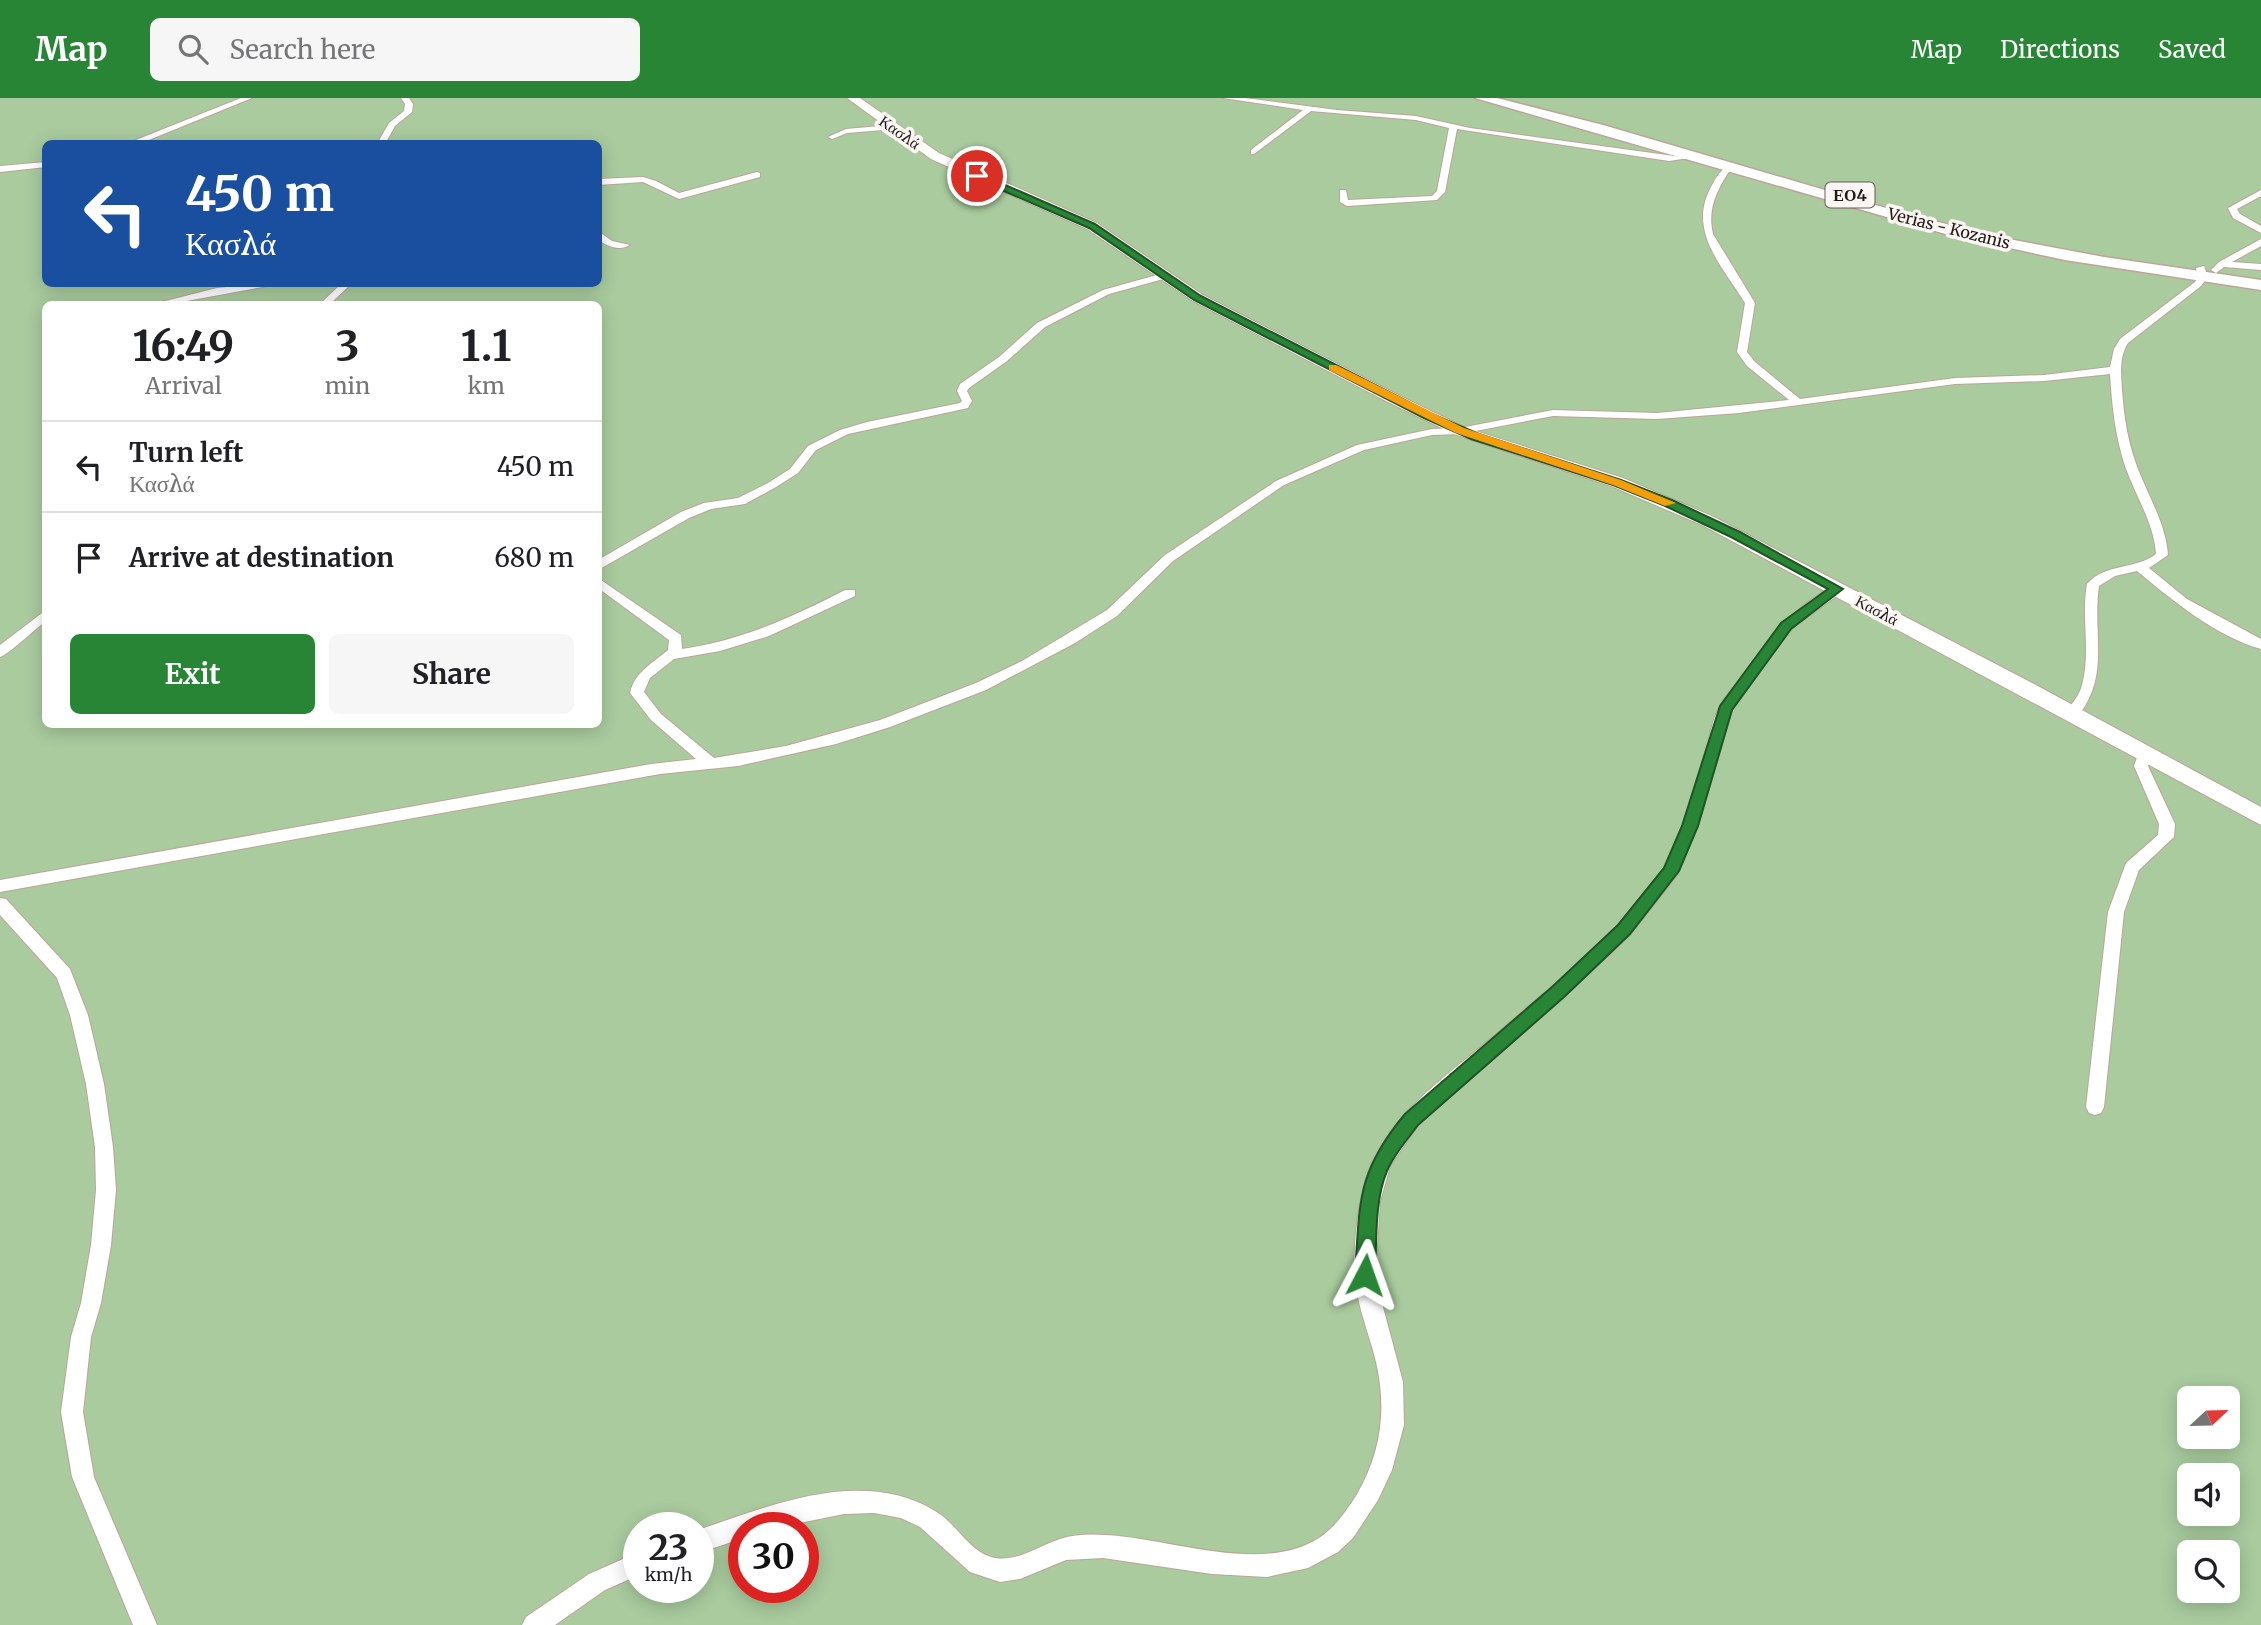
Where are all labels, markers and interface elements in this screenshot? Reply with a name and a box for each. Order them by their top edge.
search box [150,18,640,81]
text: Map [35,29,108,70]
icon: search [174,30,212,68]
text: Search here [230,33,375,66]
text: Map [1911,34,1962,65]
text: Directions [2000,34,2120,65]
text: Saved [2158,34,2226,65]
street label: Κασλά [876,111,925,154]
pin [947,146,1007,206]
icon: arrive [958,157,996,195]
text: 450 m [185,163,334,224]
icon: left [70,168,161,259]
road number: ΕΟ4 [1826,183,1874,208]
street label: Verias - Kozanis [1885,203,2012,253]
text: Κασλά [185,224,276,264]
text: 16:49 [132,320,234,372]
text: 3 [335,320,360,372]
text: 1.1 [461,320,512,372]
text: Arrival [145,371,222,400]
text: min [325,371,370,400]
text: km [467,371,505,400]
text: Turn left [129,436,243,469]
icon: left [70,448,108,486]
text: 450 m [497,450,574,483]
text: Κασλά [129,469,195,498]
icon: arrive [70,539,108,577]
text: Arrive at destination [129,541,394,574]
text: 680 m [494,541,574,574]
street label: Κασλά [1852,590,1902,630]
button: Exit [70,634,315,714]
button: Share [329,634,574,714]
position arrow [1328,1238,1402,1312]
north arrow [2177,1386,2240,1449]
map controls [2177,1386,2240,1603]
button: sound [2177,1463,2240,1526]
speed limit sign: 30 [728,1512,819,1603]
text: 23 [649,1526,688,1570]
button: search [2177,1540,2240,1603]
text: km/h [645,1563,692,1586]

